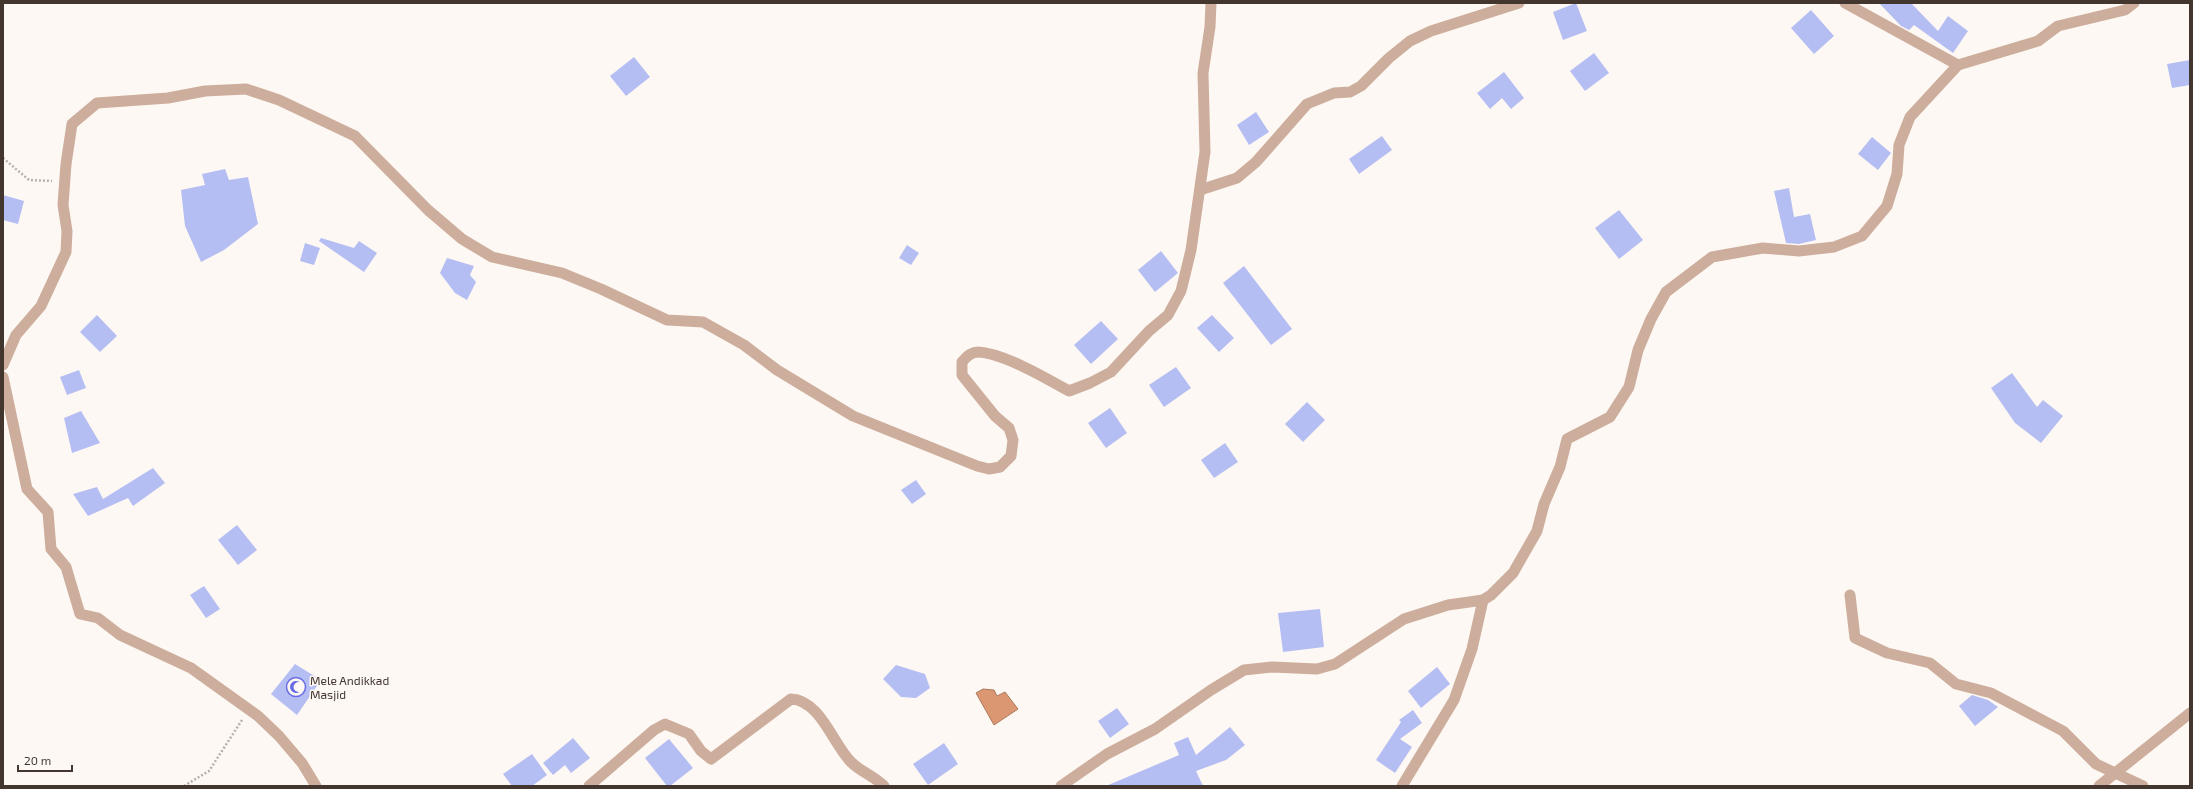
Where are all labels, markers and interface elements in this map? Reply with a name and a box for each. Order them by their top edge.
place label: Mele Andikkad Masjid [310,673,389,702]
mosque icon: Mele Andikkad Masjid [285,676,307,698]
scale bar [18,747,72,773]
text: 20 m [24,753,51,767]

